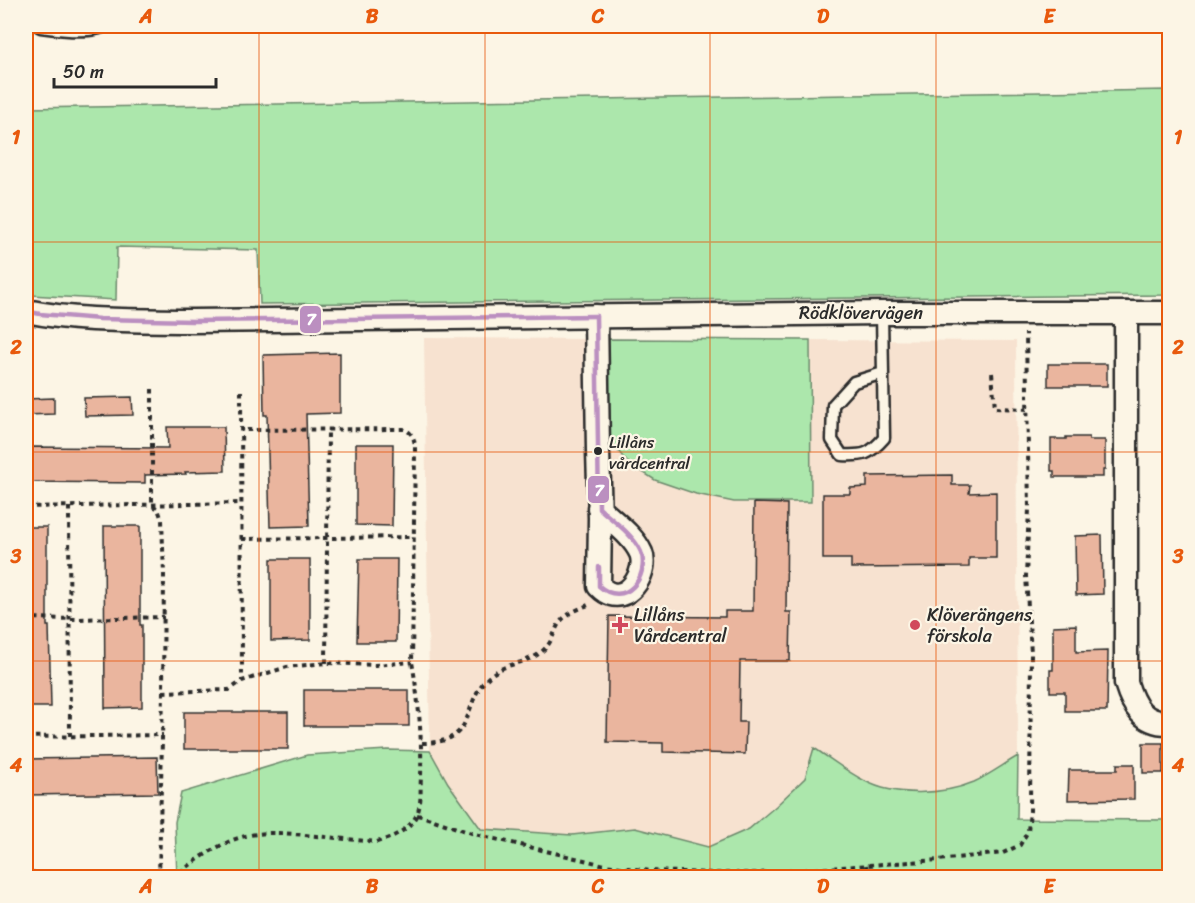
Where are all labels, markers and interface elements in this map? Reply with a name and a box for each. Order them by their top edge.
text: A [138,0,153,34]
text: B [366,0,379,34]
text: C [591,0,605,34]
text: D [817,0,830,34]
text: E [1043,0,1056,34]
scale bar [54,51,216,89]
text: 50 m [63,56,104,88]
text: 1 [12,120,21,155]
text: 1 [1174,120,1183,155]
street label: Rödklövervägen [799,297,923,329]
line badge: 7 [299,305,322,334]
text: 7 [306,305,317,334]
text: 2 [9,330,22,365]
text: 2 [1171,330,1184,365]
place label: Lillåns vårdcentral [609,428,690,478]
marker: Lillåns vårdcentral [592,445,604,457]
line badge: 7 [587,475,610,504]
text: 7 [594,476,605,505]
text: 3 [10,539,22,574]
text: 3 [1172,539,1184,574]
place label: Lillåns Vårdcentral [634,599,728,652]
place label: Klöverängens förskola [927,599,1033,652]
marker: Lillåns Vårdcentral [611,616,629,634]
marker: Klöverängens förskola [908,618,922,632]
text: 4 [9,748,23,783]
text: 4 [1171,748,1185,783]
text: A [138,869,153,903]
text: B [366,869,379,903]
text: C [591,869,605,903]
text: D [817,869,830,903]
text: E [1043,869,1056,903]

